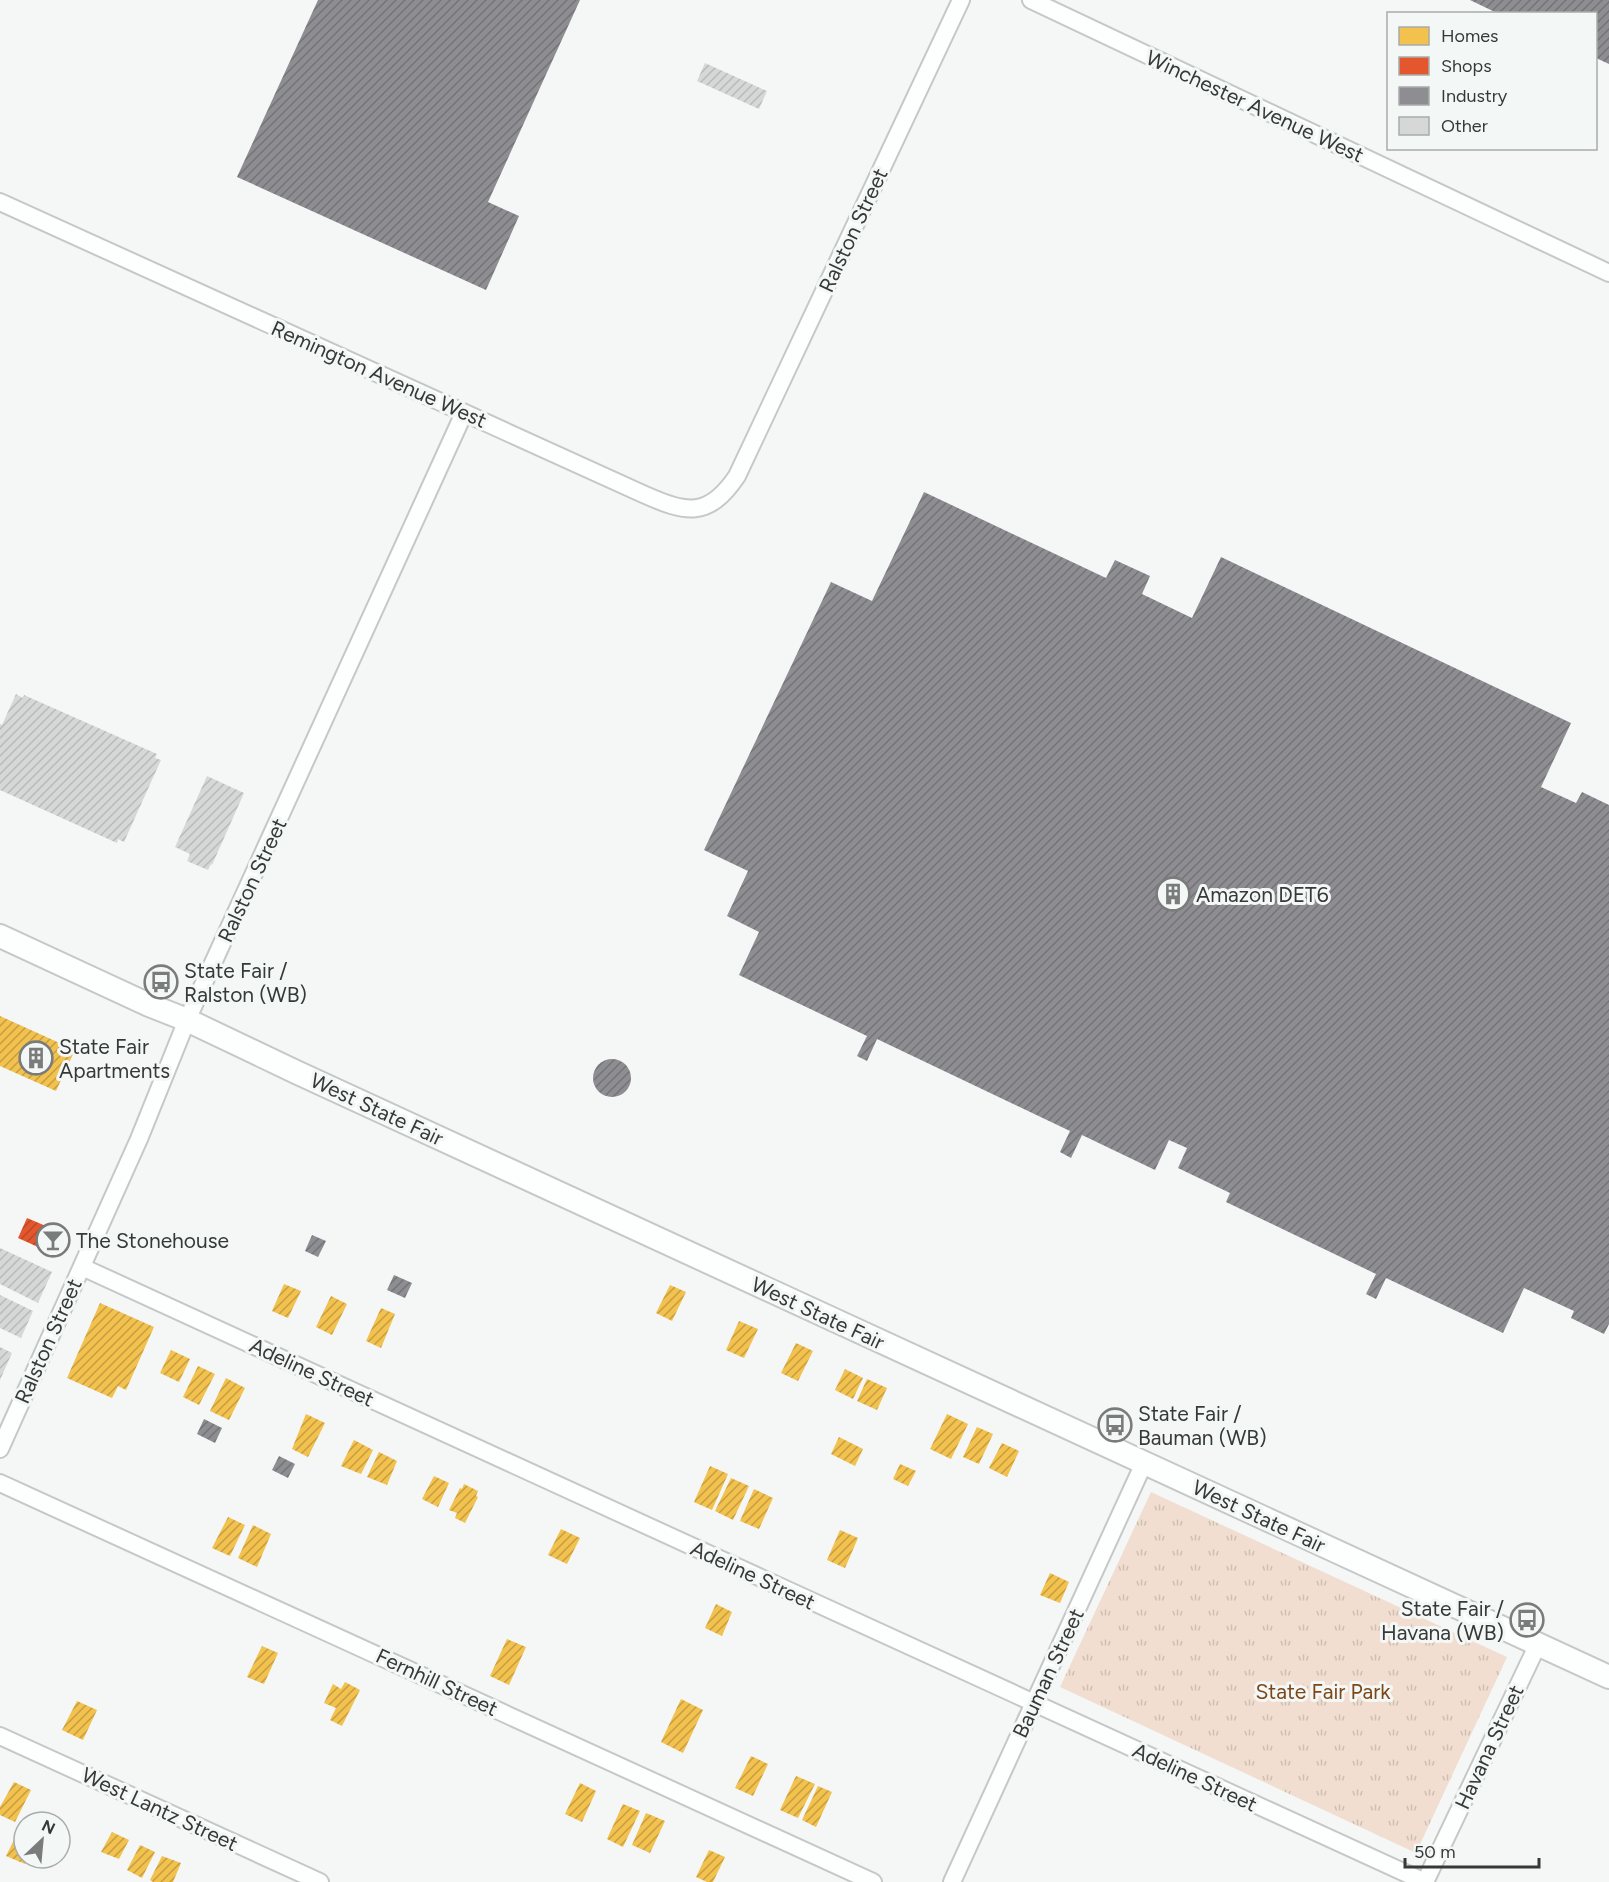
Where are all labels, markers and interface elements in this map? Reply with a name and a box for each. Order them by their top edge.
legend [1387,12,1597,150]
text: Homes [1441,25,1499,47]
street label: Winchester Avenue West [1142,45,1368,168]
text: Shops [1441,55,1492,77]
text: Industry [1441,85,1508,107]
text: Other [1441,115,1488,137]
street label: Ralston Street [813,164,893,296]
street label: Remington Avenue West [267,315,491,433]
street label: Ralston Street [212,814,292,946]
building icon: Amazon DET6 [1155,876,1191,912]
place label: Amazon DET6 [1196,882,1329,907]
place label: State Fair / Ralston (WB) [184,958,307,1007]
bus stop icon: State Fair / Ralston (WB) [143,964,179,1000]
place label: State Fair Apartments [59,1034,170,1083]
building icon: State Fair Apartments [18,1040,54,1076]
street label: West State Fair [307,1067,447,1151]
bar icon: The Stonehouse [35,1222,71,1258]
place label: The Stonehouse [76,1228,229,1253]
street label: West State Fair [748,1271,888,1355]
street label: Ralston Street [9,1275,87,1407]
street label: Adeline Street [246,1332,378,1412]
place label: State Fair / Bauman (WB) [1138,1401,1267,1450]
bus stop icon: State Fair / Bauman (WB) [1097,1407,1133,1443]
street label: West State Fair [1189,1474,1329,1558]
street label: Adeline Street [687,1535,819,1615]
place label: State Fair / Havana (WB) [1381,1596,1504,1645]
bus stop icon: State Fair / Havana (WB) [1509,1602,1545,1638]
street label: Bauman Street [1007,1604,1089,1742]
street label: Fernhill Street [372,1643,502,1721]
park label: State Fair Park [1255,1679,1391,1704]
street label: Havana Street [1449,1681,1529,1813]
street label: Adeline Street [1129,1737,1261,1817]
street label: West Lantz Street [78,1762,242,1856]
north arrow [12,1810,72,1870]
text: N [39,1816,58,1838]
scale bar [1405,1831,1538,1869]
text: 50 m [1414,1841,1456,1863]

